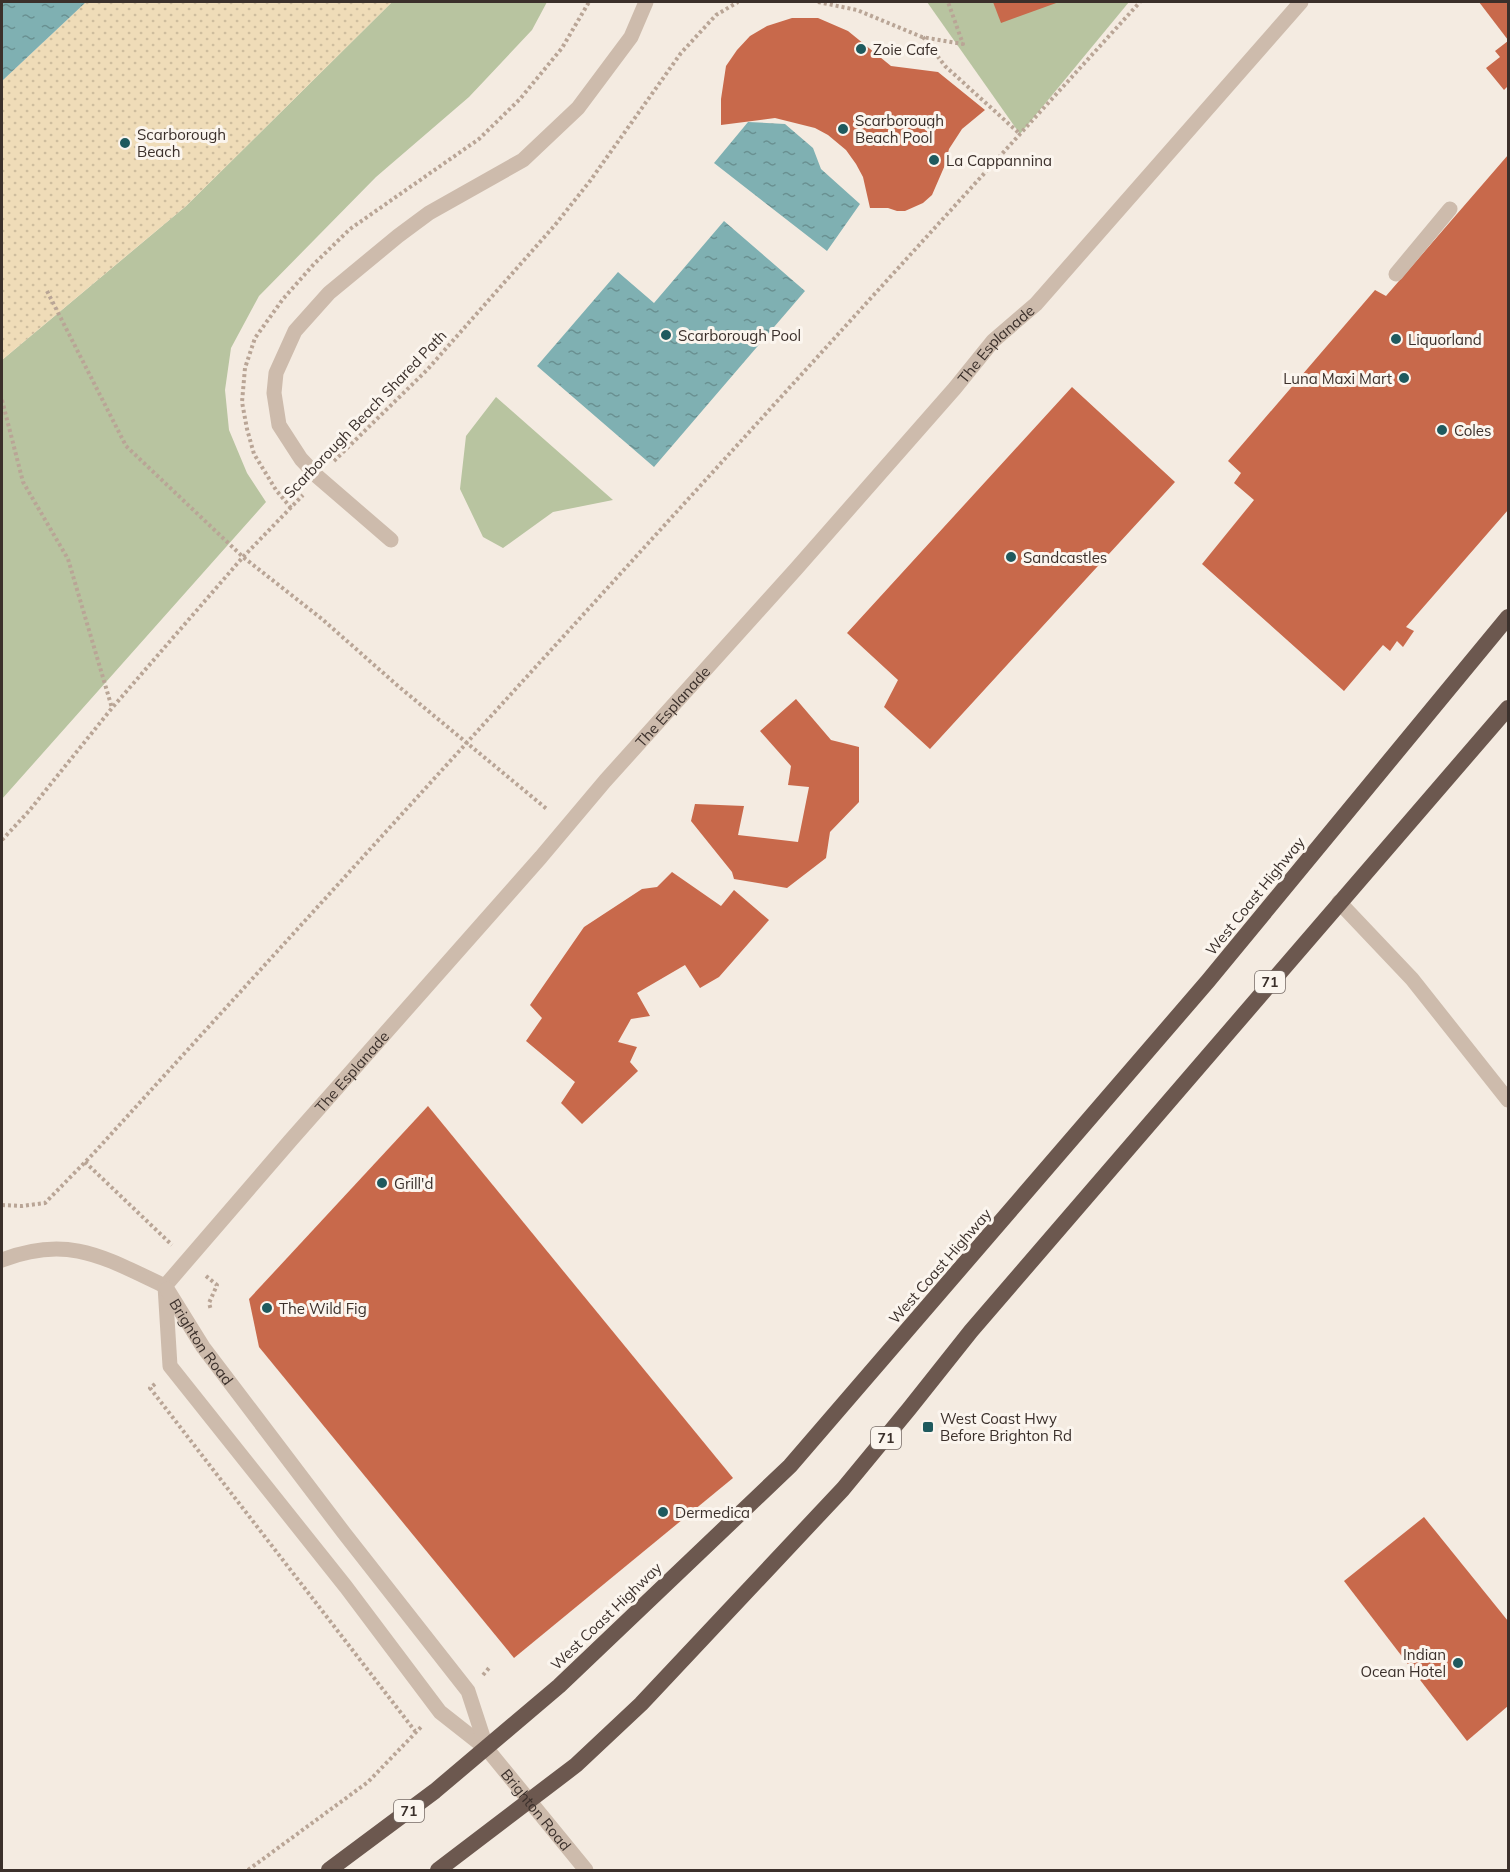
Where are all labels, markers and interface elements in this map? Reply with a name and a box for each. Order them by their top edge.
place label: Zoie Cafe [873,40,938,59]
marker: Zoie Cafe [854,42,868,56]
place label: Scarborough Beach Pool [855,111,944,147]
marker: Scarborough Beach Pool [836,122,850,136]
place label: Scarborough Beach [137,125,226,161]
marker: Scarborough Beach [118,136,132,150]
place label: La Cappannina [946,151,1052,170]
marker: La Cappannina [927,153,941,167]
street label: The Esplanade [953,300,1038,387]
street label: Scarborough Beach Shared Path [279,326,451,502]
place label: Scarborough Pool [678,326,801,345]
marker: Scarborough Pool [659,328,673,342]
place label: Liquorland [1408,330,1482,349]
marker: Liquorland [1389,332,1403,346]
place label: Luna Maxi Mart [1283,369,1392,388]
marker: Luna Maxi Mart [1397,371,1411,385]
place label: Coles [1454,421,1491,440]
marker: Coles [1435,423,1449,437]
place label: Sandcastles [1023,548,1107,567]
marker: Sandcastles [1004,550,1018,564]
street label: The Esplanade [631,662,714,751]
street label: West Coast Highway [1201,833,1309,959]
road number: 71 [1255,971,1285,993]
street label: The Esplanade [310,1027,393,1116]
place label: Grill'd [394,1174,433,1193]
marker: Grill'd [375,1176,389,1190]
street label: West Coast Highway [885,1204,995,1328]
street label: Brighton Road [166,1295,238,1389]
place label: The Wild Fig [279,1299,367,1318]
marker: The Wild Fig [260,1301,274,1315]
place label: West Coast Hwy Before Brighton Rd [940,1409,1072,1445]
marker: West Coast Hwy Before Brighton Rd [921,1420,935,1434]
road number: 71 [871,1427,901,1449]
place label: Dermedica [675,1503,750,1522]
marker: Dermedica [656,1505,670,1519]
street label: West Coast Highway [547,1558,665,1674]
place label: Indian Ocean Hotel [1360,1645,1446,1681]
marker: Indian Ocean Hotel [1451,1656,1465,1670]
street label: Brighton Road [497,1765,576,1854]
road number: 71 [394,1800,424,1822]

